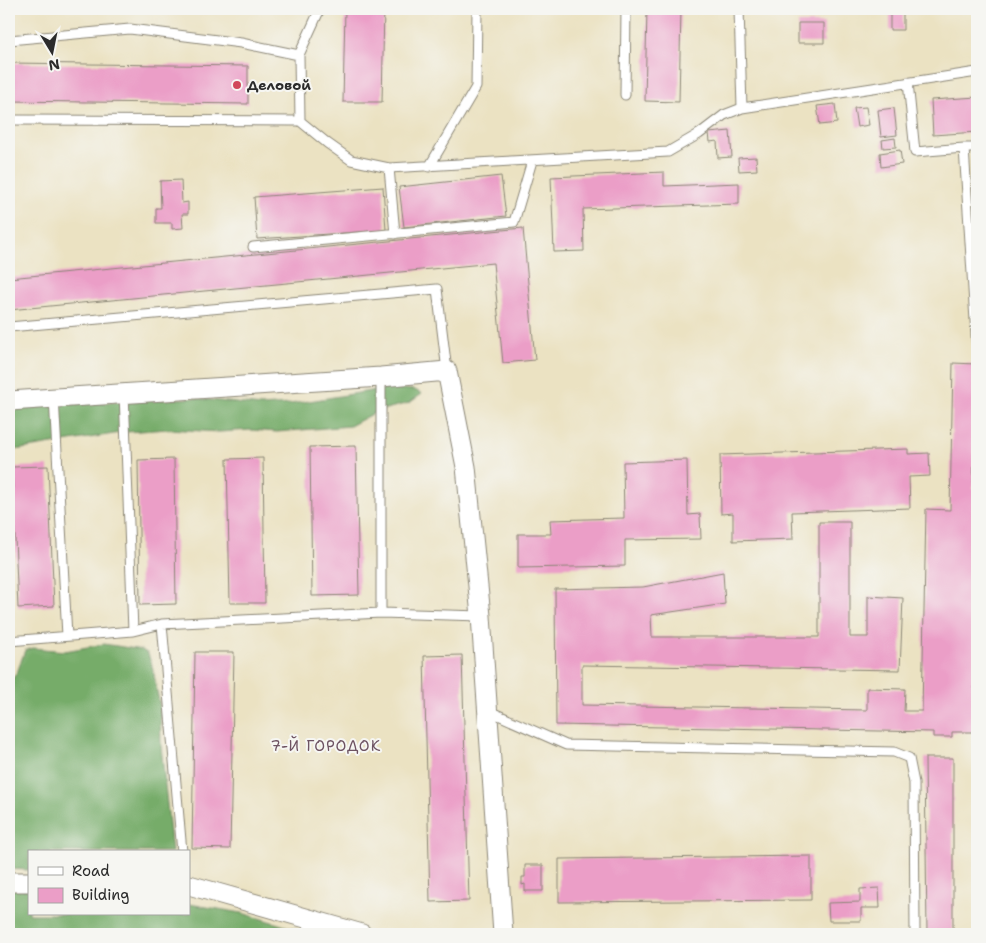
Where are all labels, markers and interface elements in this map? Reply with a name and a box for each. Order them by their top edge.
north arrow [28,28,78,78]
text: N [47,55,61,75]
place label: Деловой [247,76,311,94]
marker: Деловой [231,79,243,91]
district label: 7-Й ГОРОДОК [271,735,381,756]
legend [28,850,190,916]
text: Road [72,861,110,881]
text: Building [72,885,129,905]

